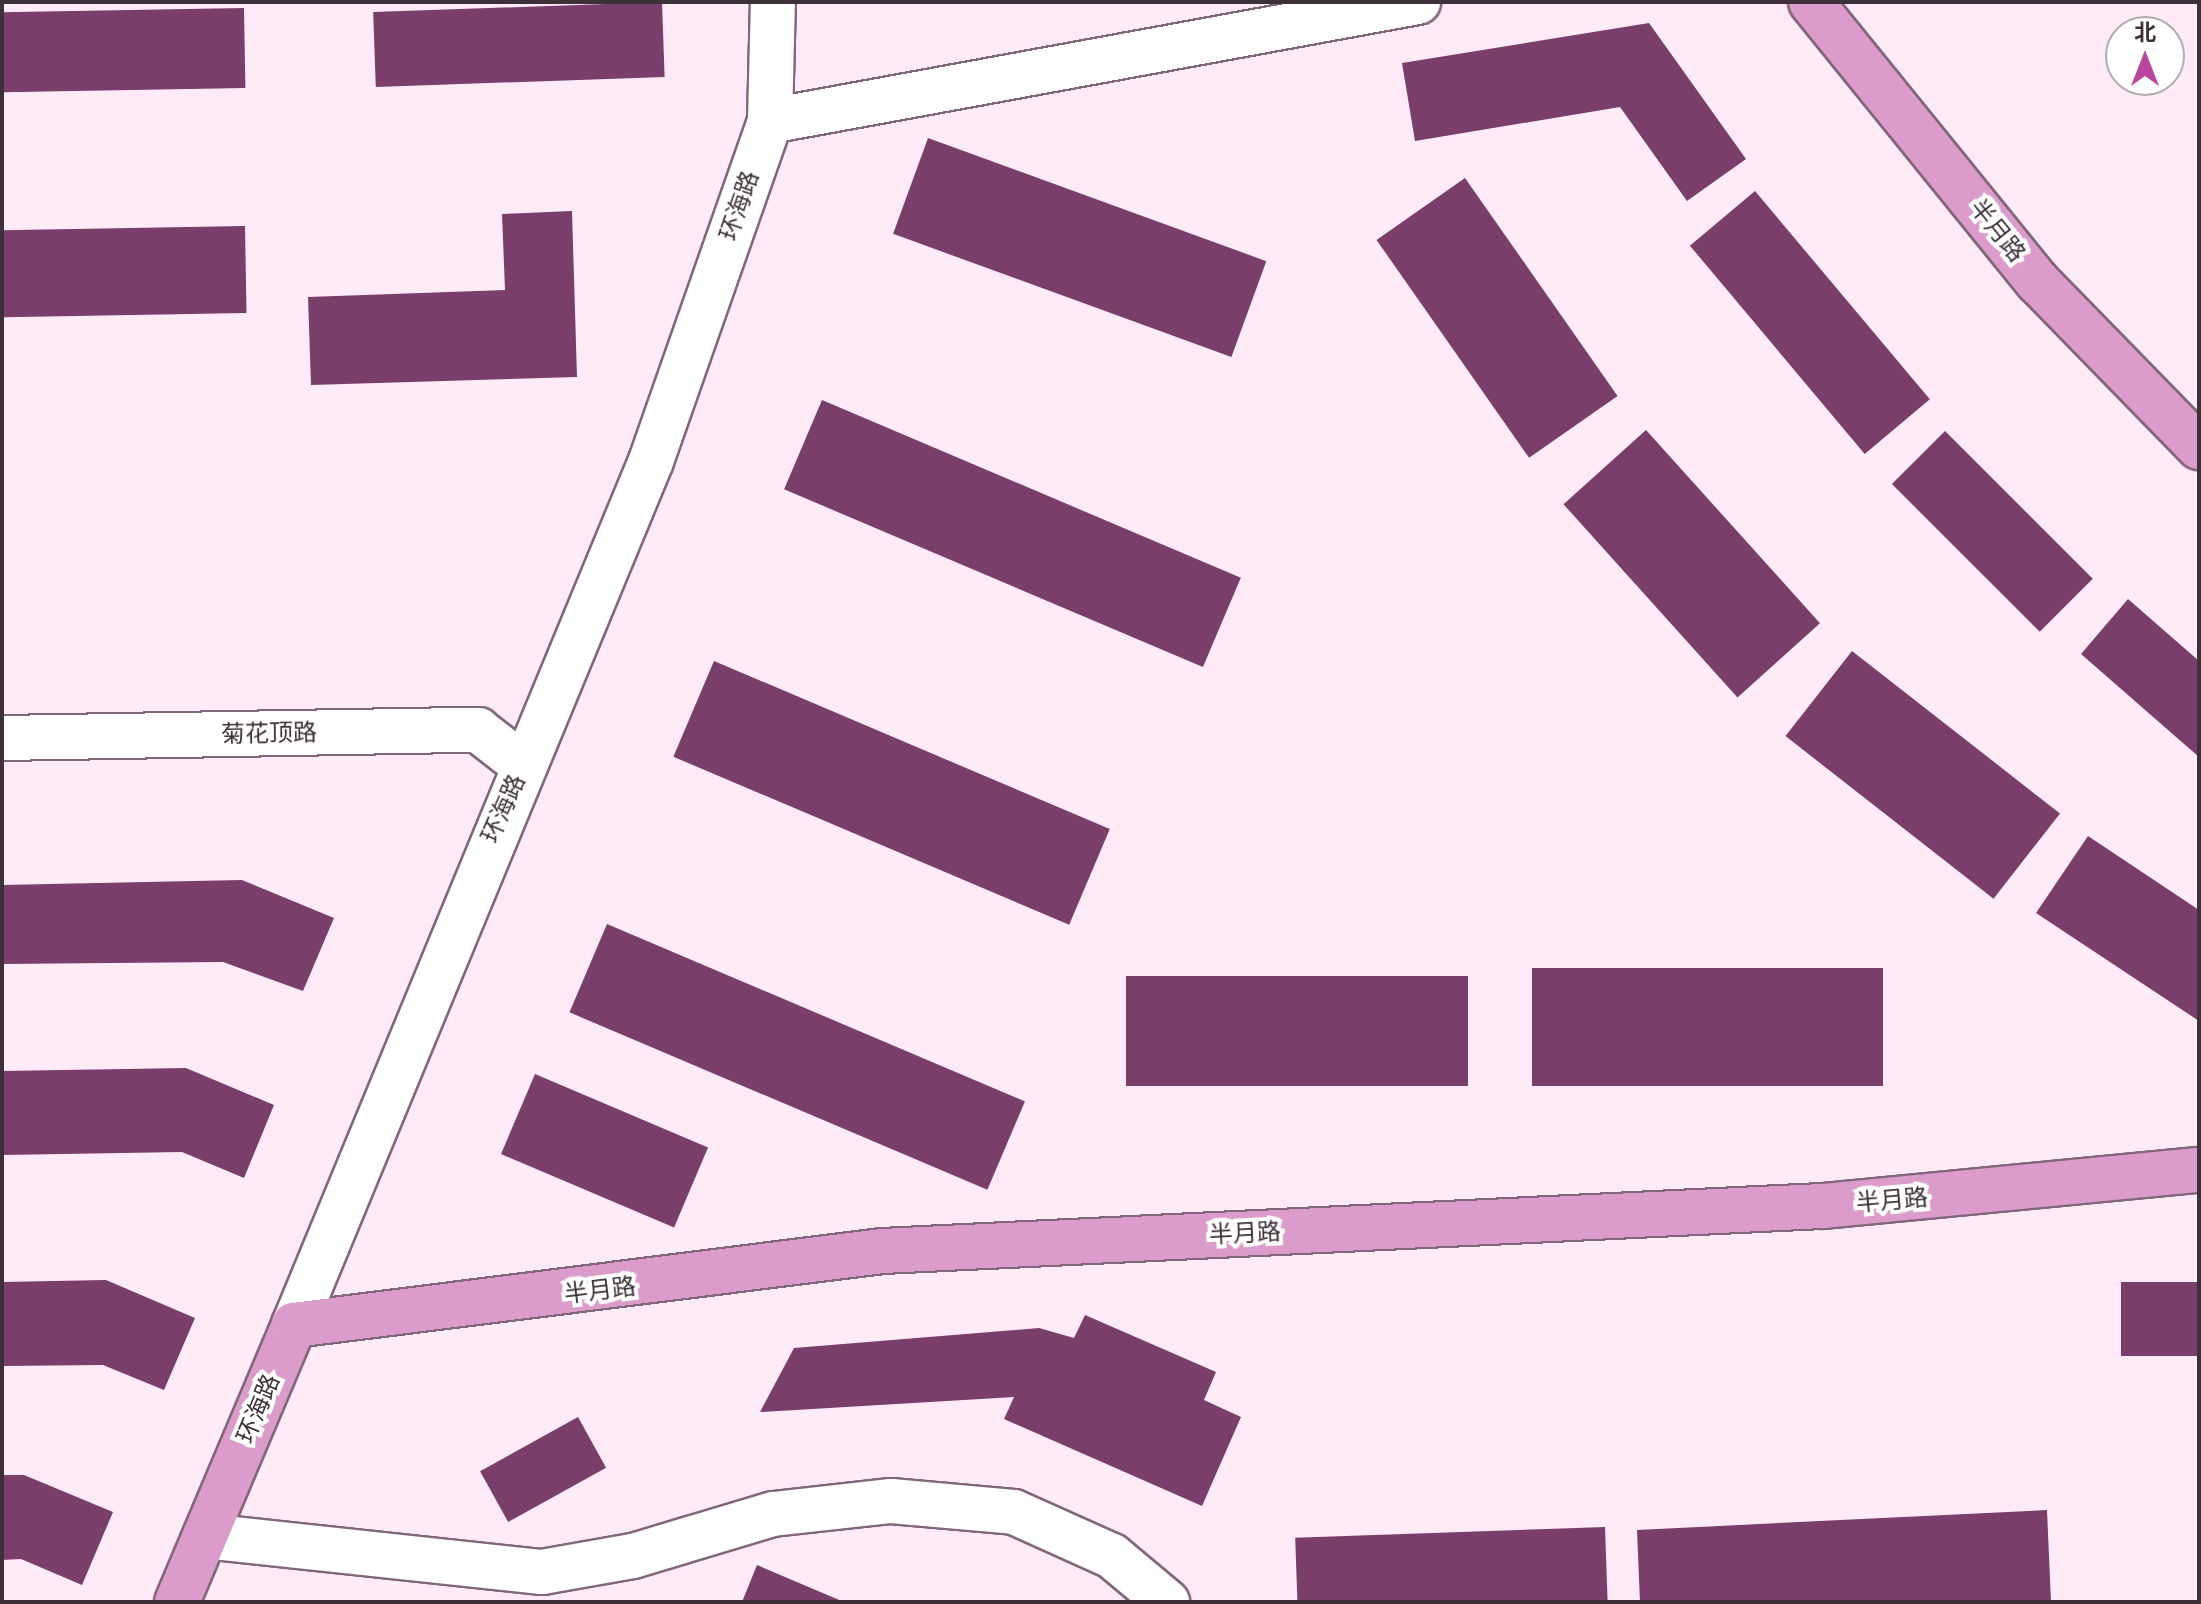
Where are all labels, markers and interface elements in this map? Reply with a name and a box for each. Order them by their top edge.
north arrow [2105,16,2185,96]
text: 北 [2134,20,2156,47]
street label: 环海路 [715,167,765,245]
street label: 半月路 [1963,194,2031,268]
street label: 菊花顶路 [221,719,317,749]
street label: 环海路 [476,770,532,848]
street label: 半月路 [1855,1184,1929,1218]
street label: 半月路 [1208,1218,1282,1250]
street label: 半月路 [563,1272,637,1310]
street label: 环海路 [232,1370,286,1448]

